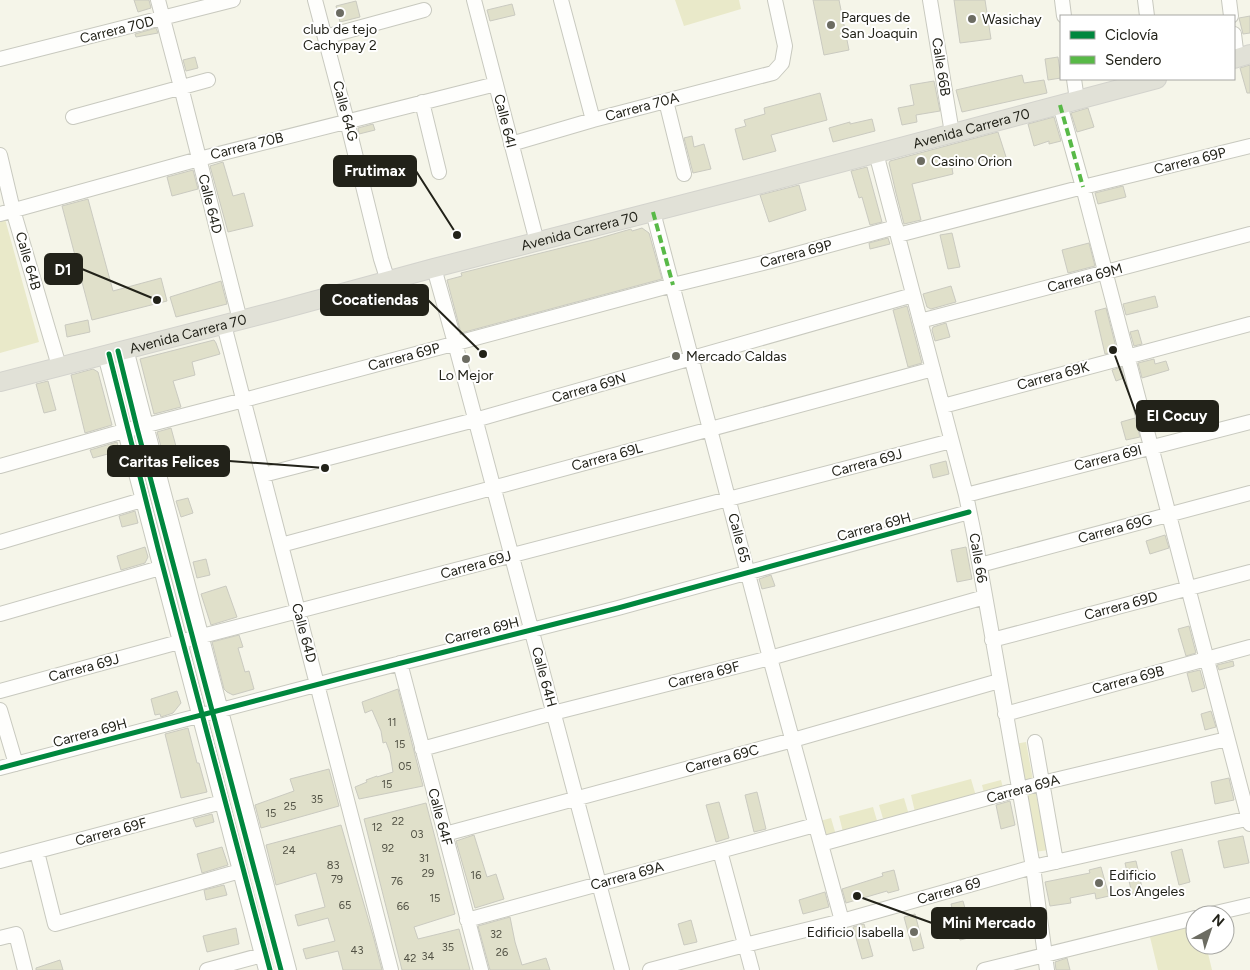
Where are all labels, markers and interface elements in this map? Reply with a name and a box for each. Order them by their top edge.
marker: club de tejo Cachypay 2 [334,7,346,19]
place label: Parques de San Joaquin [841,9,918,42]
place label: Wasichay [982,11,1042,28]
street label: Carrera 70D [78,13,156,47]
marker: Wasichay [966,13,978,25]
legend [1060,15,1235,80]
marker: Parques de San Joaquin [825,19,837,31]
place label: club de tejo Cachypay 2 [303,21,377,54]
text: Ciclovía [1105,26,1158,44]
street label: Calle 66B [928,37,954,97]
text: Sendero [1105,51,1162,69]
street label: Calle 64G [329,79,361,143]
street label: Carrera 70A [603,89,681,125]
street label: Calle 64I [490,92,520,150]
street label: Avenida Carrera 70 [911,105,1032,152]
street label: Carrera 70B [209,129,285,163]
street label: Carrera 69P [1152,144,1228,178]
place label: Casino Orion [931,153,1012,170]
marker: Casino Orion [915,155,927,167]
callout: Frutimax [334,156,416,186]
text: Frutimax [344,162,406,180]
street label: Calle 64D [194,172,226,236]
street label: Avenida Carrera 70 [519,208,640,254]
street label: Calle 64B [12,230,44,292]
street label: Carrera 69P [758,236,834,272]
callout: D1 [45,254,82,284]
street label: Carrera 69M [1045,260,1125,296]
text: D1 [55,261,71,279]
callout: Cocatiendas [321,285,428,315]
text: Cocatiendas [332,291,418,309]
street label: Avenida Carrera 70 [128,310,248,357]
street label: Carrera 69P [366,339,442,375]
place label: Mercado Caldas [686,348,787,365]
marker: Mercado Caldas [670,350,682,362]
marker: Lo Mejor [460,353,472,365]
street label: Carrera 69K [1015,358,1091,394]
place label: Lo Mejor [439,367,494,384]
street label: Carrera 69N [550,369,628,407]
callout: El Cocuy [1137,401,1218,431]
text: El Cocuy [1146,407,1208,425]
street label: Carrera 69L [570,439,645,475]
street label: Carrera 69I [1072,441,1144,475]
street label: Carrera 69J [830,445,904,481]
callout: Caritas Felices [108,446,229,476]
text: Caritas Felices [119,453,219,471]
street label: Carrera 69H [835,509,913,545]
street label: Calle 65 [724,511,754,565]
street label: Carrera 69G [1076,511,1154,547]
street label: Calle 66 [965,532,991,584]
street label: Carrera 69J [439,547,513,583]
street label: Carrera 69D [1083,588,1159,624]
street label: Calle 64D [288,601,320,665]
street label: Carrera 69H [443,614,521,648]
street label: Calle 64H [528,645,560,709]
street label: Carrera 69J [47,650,121,686]
street label: Carrera 69F [666,658,742,692]
street label: Carrera 69B [1090,662,1166,698]
street label: Carrera 69H [51,715,129,751]
house number: 11 [387,716,397,729]
house number: 15 [395,738,405,751]
street label: Carrera 69C [683,741,761,777]
house number: 05 [398,760,412,773]
street label: Carrera 69A [985,771,1062,807]
house number: 15 [382,778,392,791]
street label: Calle 64F [424,786,456,848]
house number: 35 [311,793,323,806]
house number: 25 [284,800,296,813]
house number: 15 [266,807,276,820]
street label: Carrera 69F [73,814,149,850]
house number: 22 [392,815,404,828]
house number: 12 [372,821,382,834]
house number: 03 [410,828,424,841]
house number: 92 [382,842,394,855]
house number: 24 [283,844,296,857]
house number: 31 [419,852,429,865]
street label: Carrera 69A [589,858,666,894]
house number: 83 [327,859,339,872]
house number: 29 [422,867,434,880]
place label: Edificio Los Angeles [1109,867,1185,900]
house number: 16 [471,869,481,882]
house number: 79 [331,873,343,886]
street label: Carrera 69 [915,874,983,908]
house number: 76 [391,875,403,888]
marker: Edificio Los Angeles [1093,877,1105,889]
house number: 15 [430,892,440,905]
house number: 65 [339,899,351,912]
house number: 66 [397,900,409,913]
north arrow [1185,905,1235,955]
callout: Mini Mercado [932,908,1046,938]
text: N [1208,910,1228,930]
text: Mini Mercado [942,914,1036,932]
place label: Edificio Isabella [807,924,904,941]
marker: Edificio Isabella [908,926,920,938]
house number: 32 [490,928,502,941]
house number: 35 [442,941,454,954]
house number: 43 [351,944,363,957]
house number: 26 [496,946,508,959]
house number: 34 [422,950,435,963]
house number: 42 [404,952,416,965]

